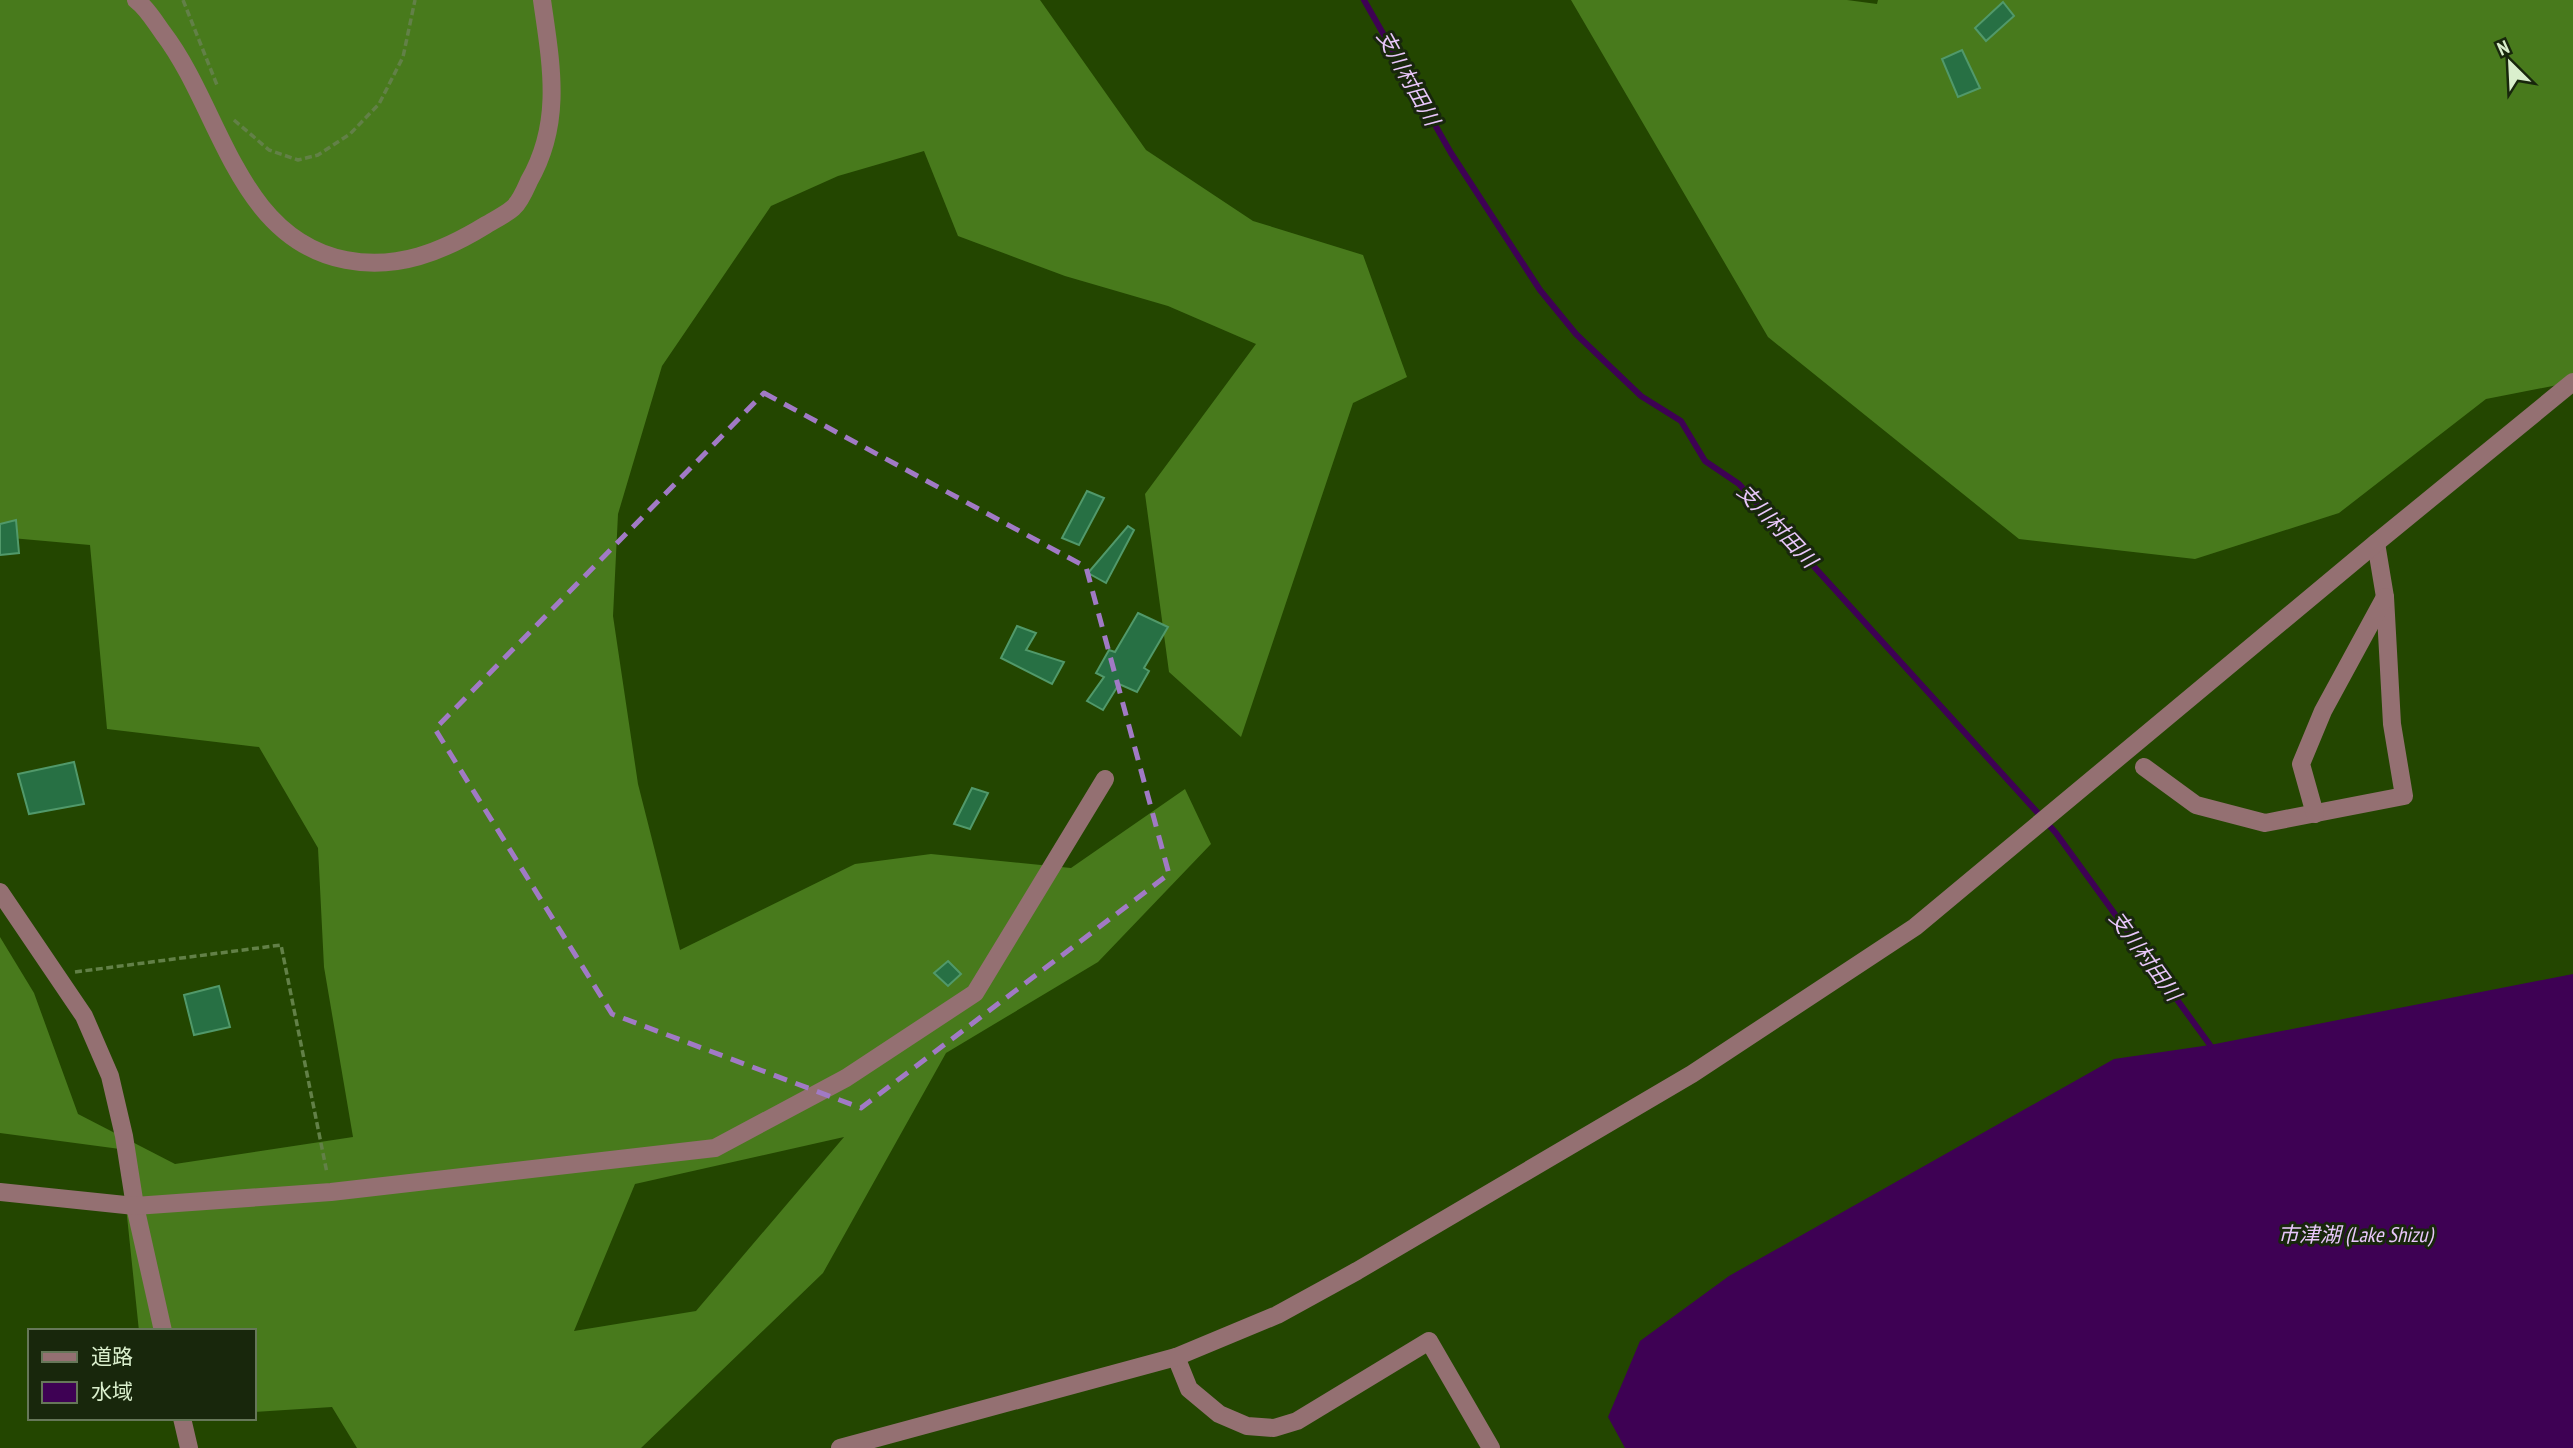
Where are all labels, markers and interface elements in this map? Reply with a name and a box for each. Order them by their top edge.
water label: 支川村田川 [1371,25,1447,132]
north arrow [2475,28,2545,98]
text: N [2494,34,2513,61]
water label: 支川村田川 [1732,478,1824,575]
water label: 支川村田川 [2104,905,2188,1008]
water label: 市津湖 (Lake Shizu) [2278,1221,2434,1248]
legend [28,1329,256,1420]
text: 道路 [91,1343,133,1370]
text: 水域 [91,1378,133,1405]

